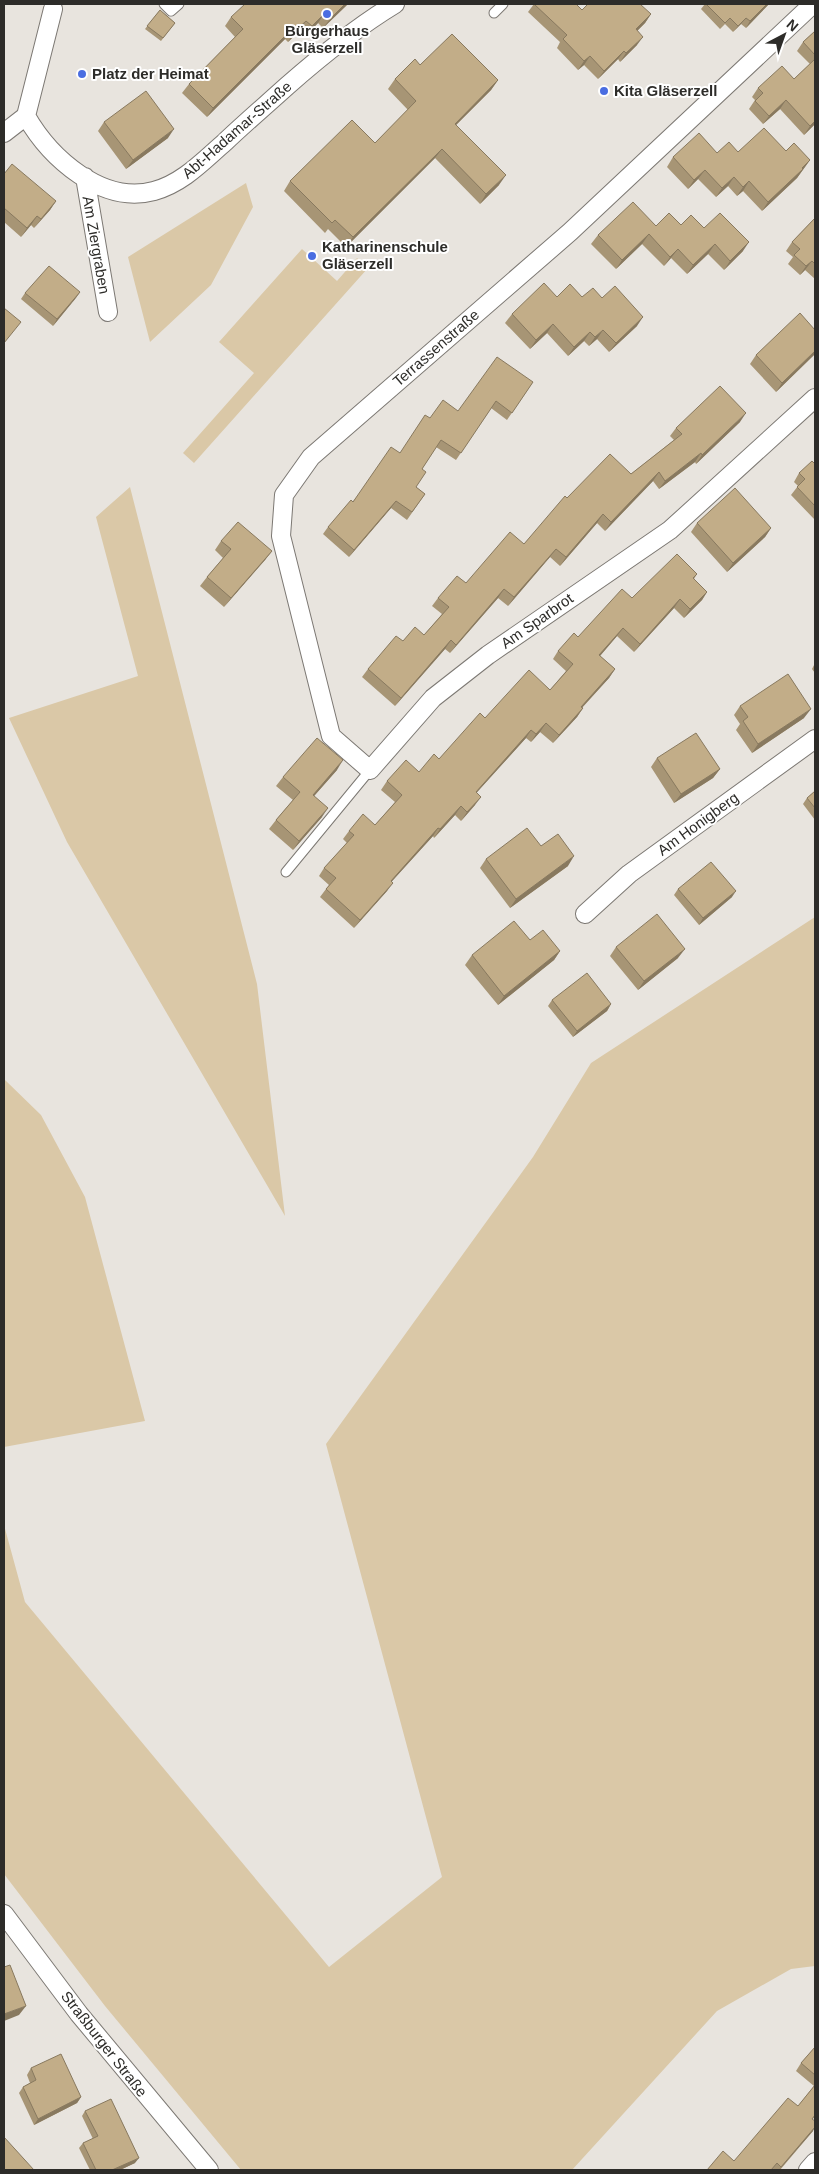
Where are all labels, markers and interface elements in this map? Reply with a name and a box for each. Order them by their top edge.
marker: Bürgerhaus Gläserzell [321,8,333,20]
north arrow [759,10,809,60]
text: N [783,16,802,35]
place label: Bürgerhaus Gläserzell [285,22,369,56]
place label: Platz der Heimat [92,65,209,82]
marker: Platz der Heimat [76,68,88,80]
street label: Abt-Hadamar-Straße [179,78,295,182]
place label: Kita Gläserzell [614,82,717,99]
marker: Kita Gläserzell [598,85,610,97]
street label: Am Ziergraben [80,195,113,295]
place label: Katharinenschule Gläserzell [322,238,448,272]
marker: Katharinenschule Gläserzell [306,250,318,262]
street label: Terrassenstraße [389,306,482,390]
street label: Am Sparbrot [497,589,577,652]
street label: Am Honigberg [654,789,741,859]
street label: Straßburger Straße [58,1988,151,2100]

